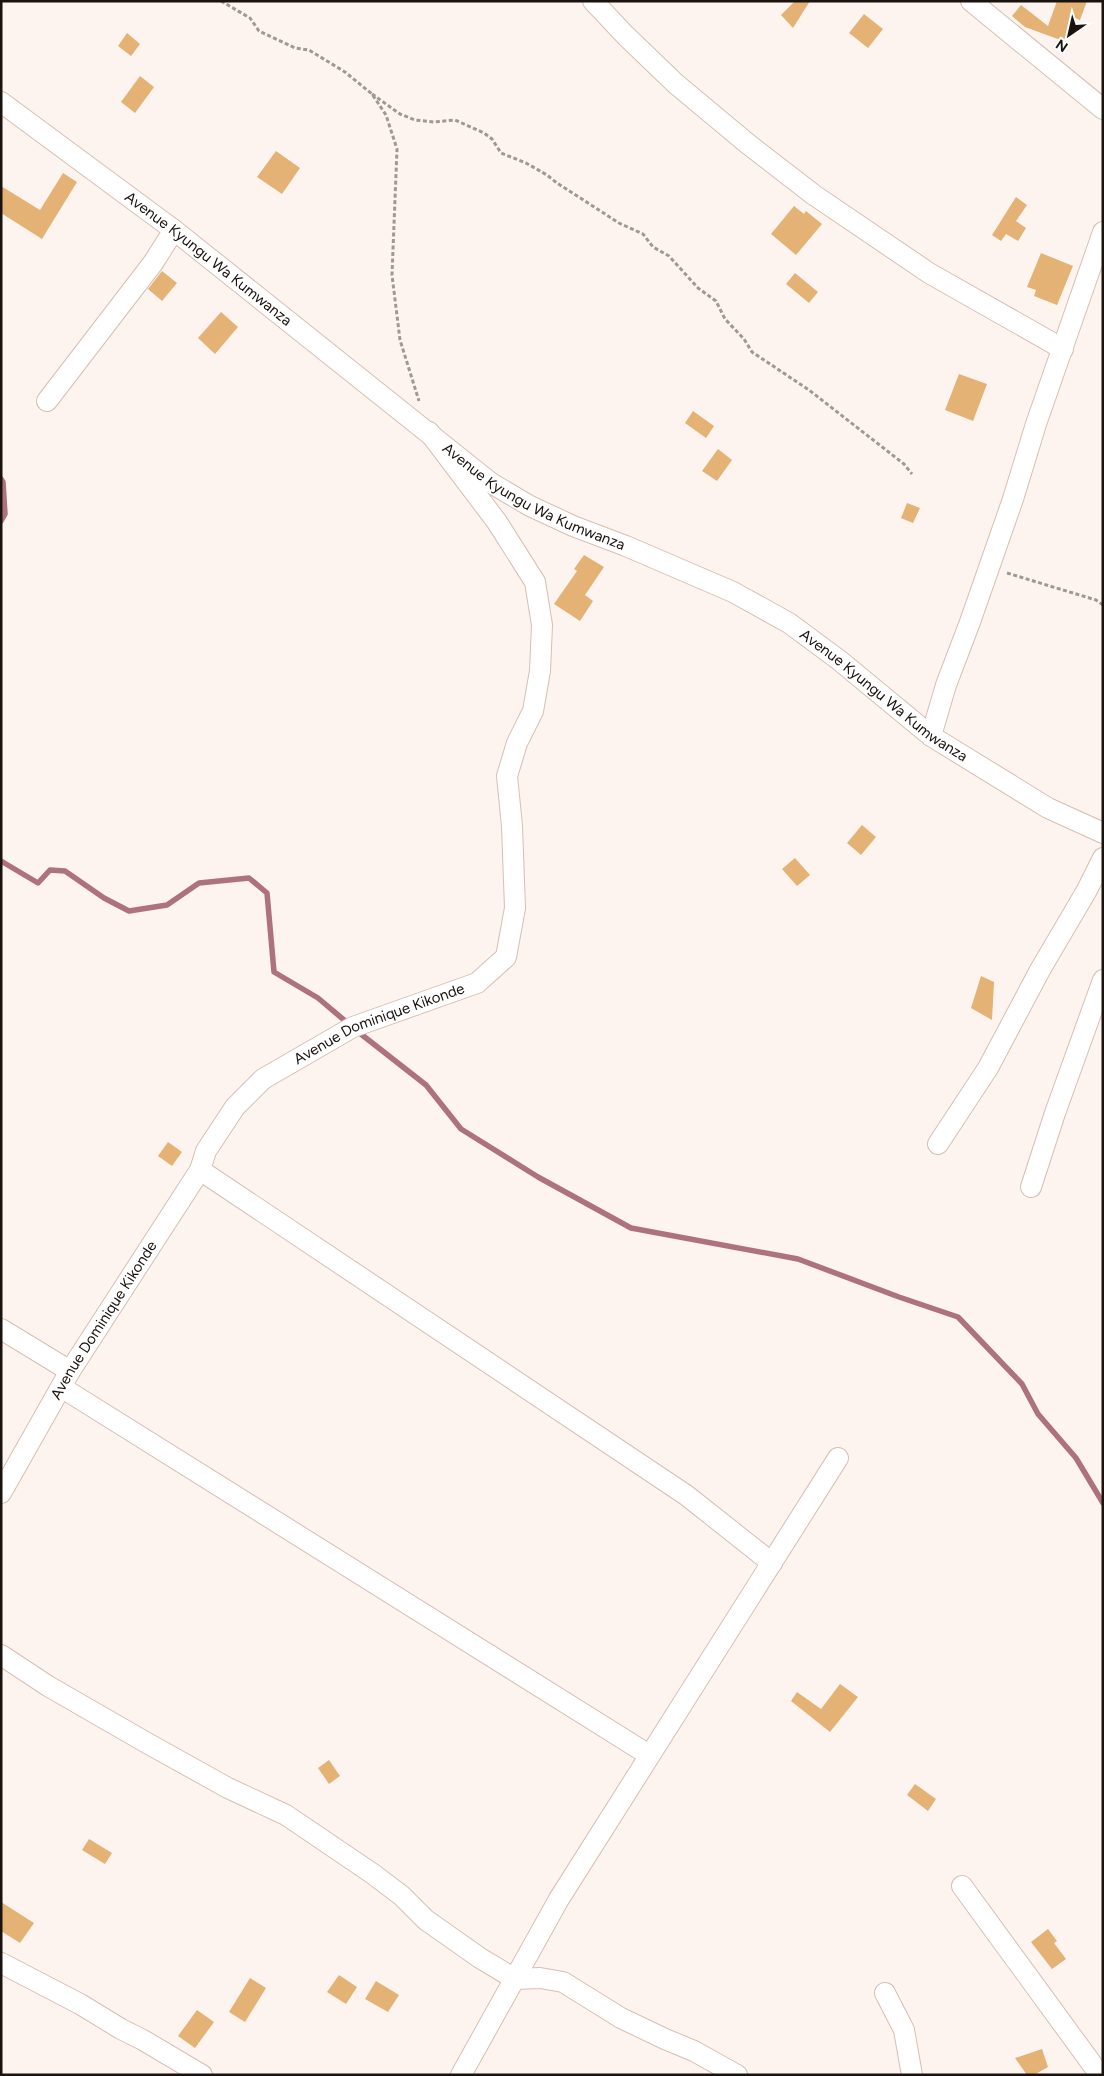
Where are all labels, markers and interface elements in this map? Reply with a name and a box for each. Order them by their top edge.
north arrow [1044,10,1094,60]
text: N [1053,35,1071,55]
street label: Avenue Kyungu Wa Kumwanza [121,188,296,330]
street label: Avenue Kyungu Wa Kumwanza [439,439,628,554]
street label: Avenue Kyungu Wa Kumwanza [796,625,971,765]
street label: Avenue Dominique Kikonde [291,979,467,1068]
street label: Avenue Dominique Kikonde [47,1238,161,1403]

